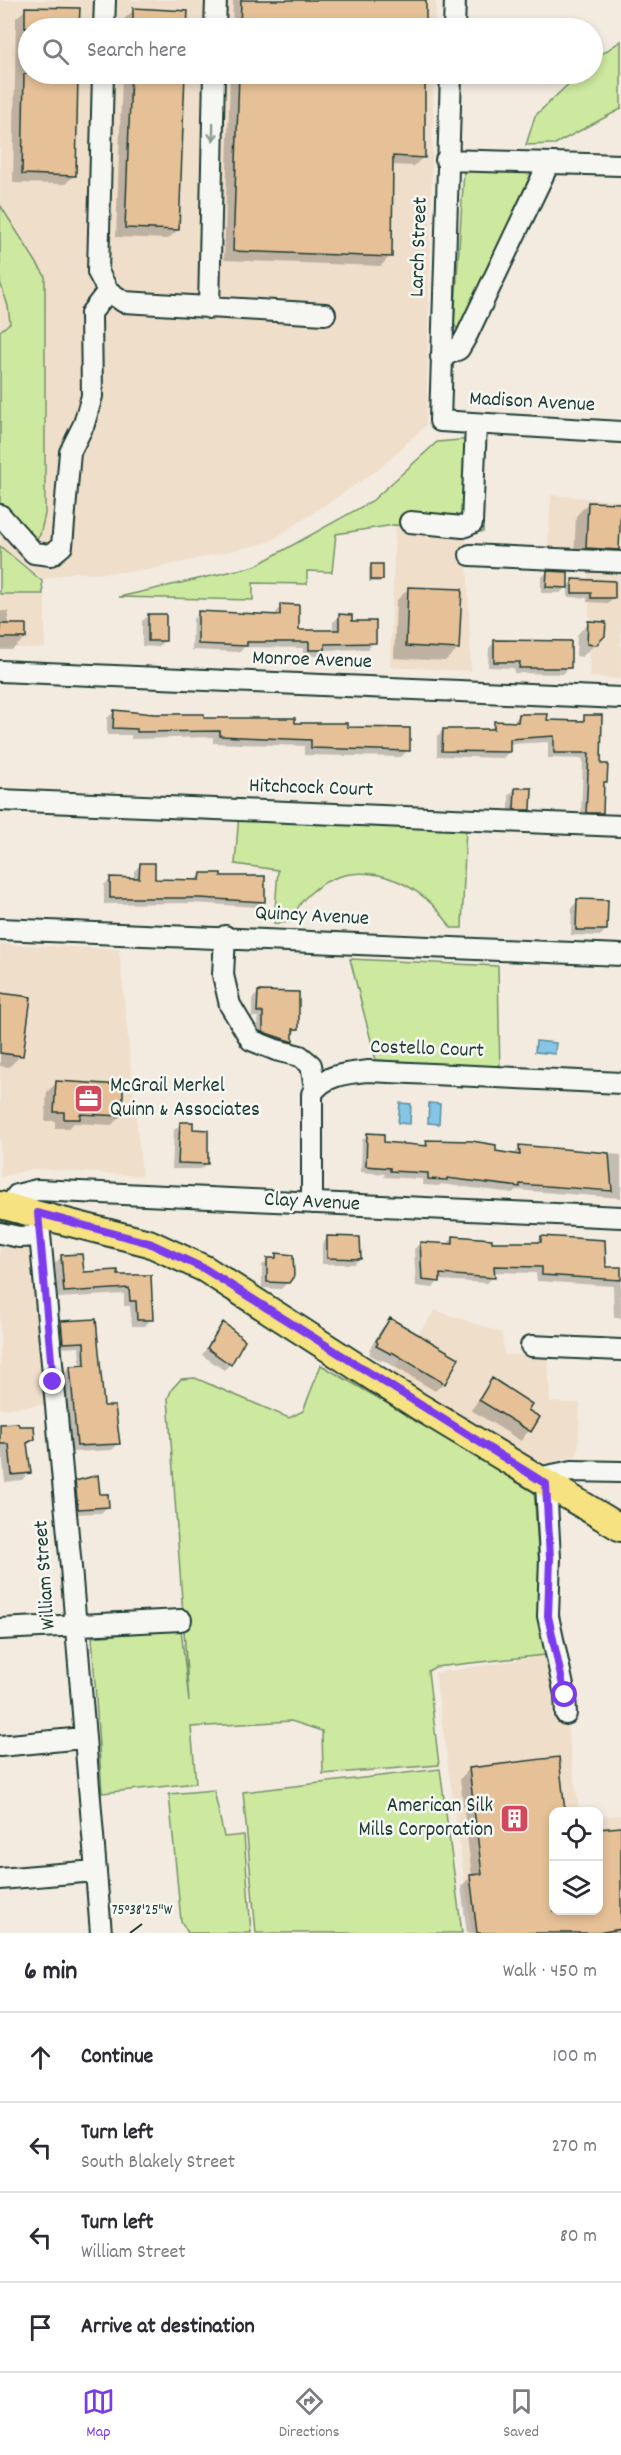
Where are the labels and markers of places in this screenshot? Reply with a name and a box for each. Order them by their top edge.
place label: McGrail Merkel Quinn & Associates [110,1072,260,1126]
office icon: McGrail Merkel Quinn & Associates [73,1083,105,1115]
place label: American Silk Mills Corporation [358,1792,493,1846]
building icon: American Silk Mills Corporation [498,1803,530,1835]

